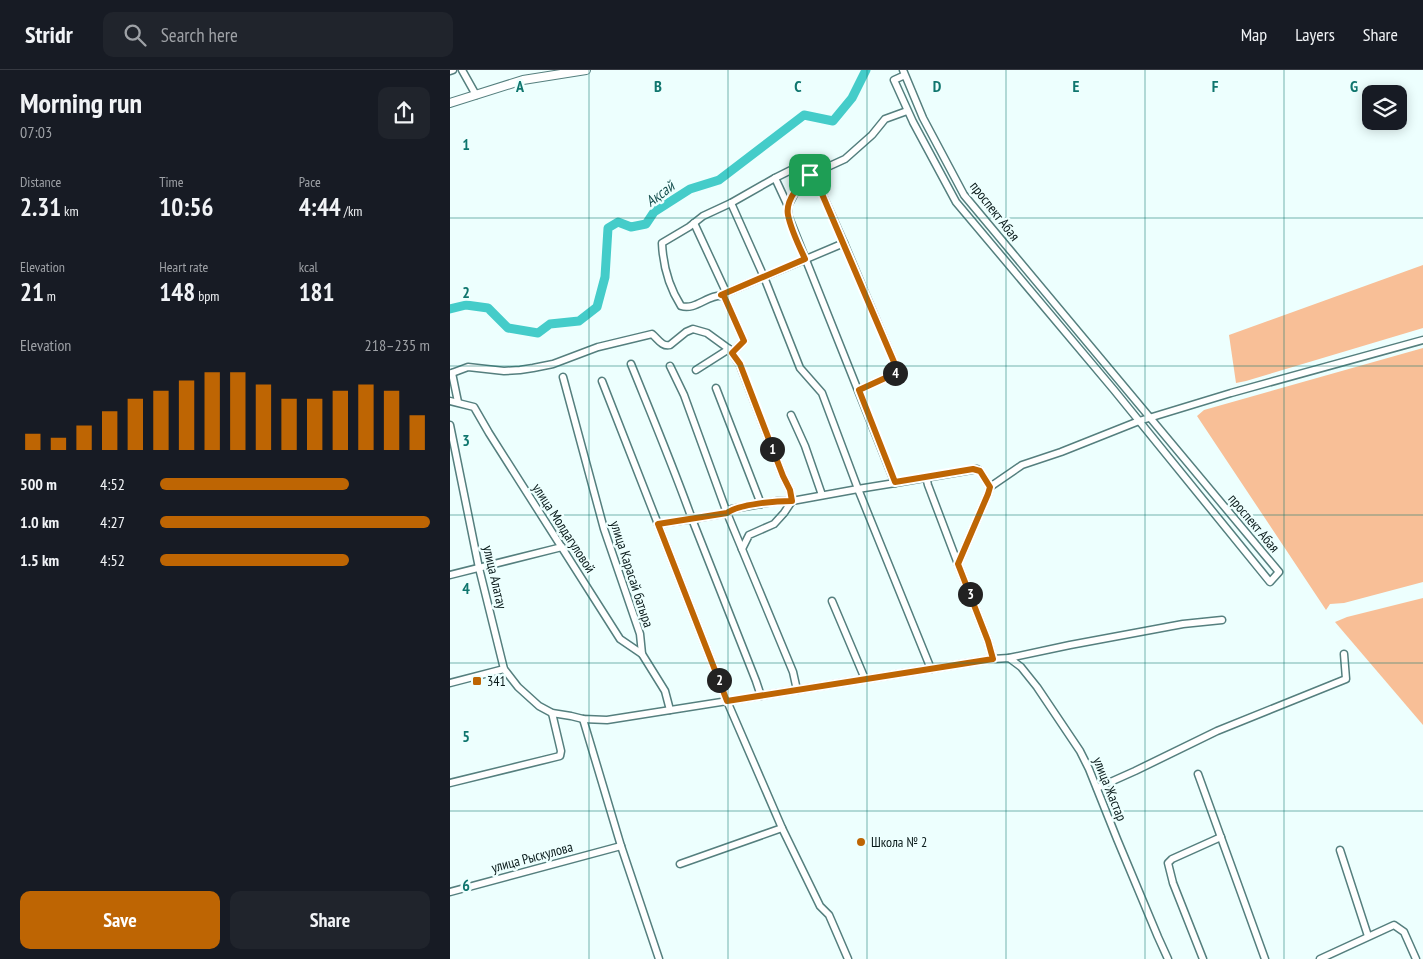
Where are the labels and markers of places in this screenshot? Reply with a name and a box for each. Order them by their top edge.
pin [789,154,831,196]
pin: 4 [882,360,908,386]
pin: 1 [760,436,784,462]
pin: 3 [958,582,982,606]
pin: 2 [706,668,732,692]
place label: 341 [487,672,506,690]
marker: 341 [471,675,483,687]
place label: Школа № 2 [871,833,927,851]
marker: Школа № 2 [855,836,867,848]

